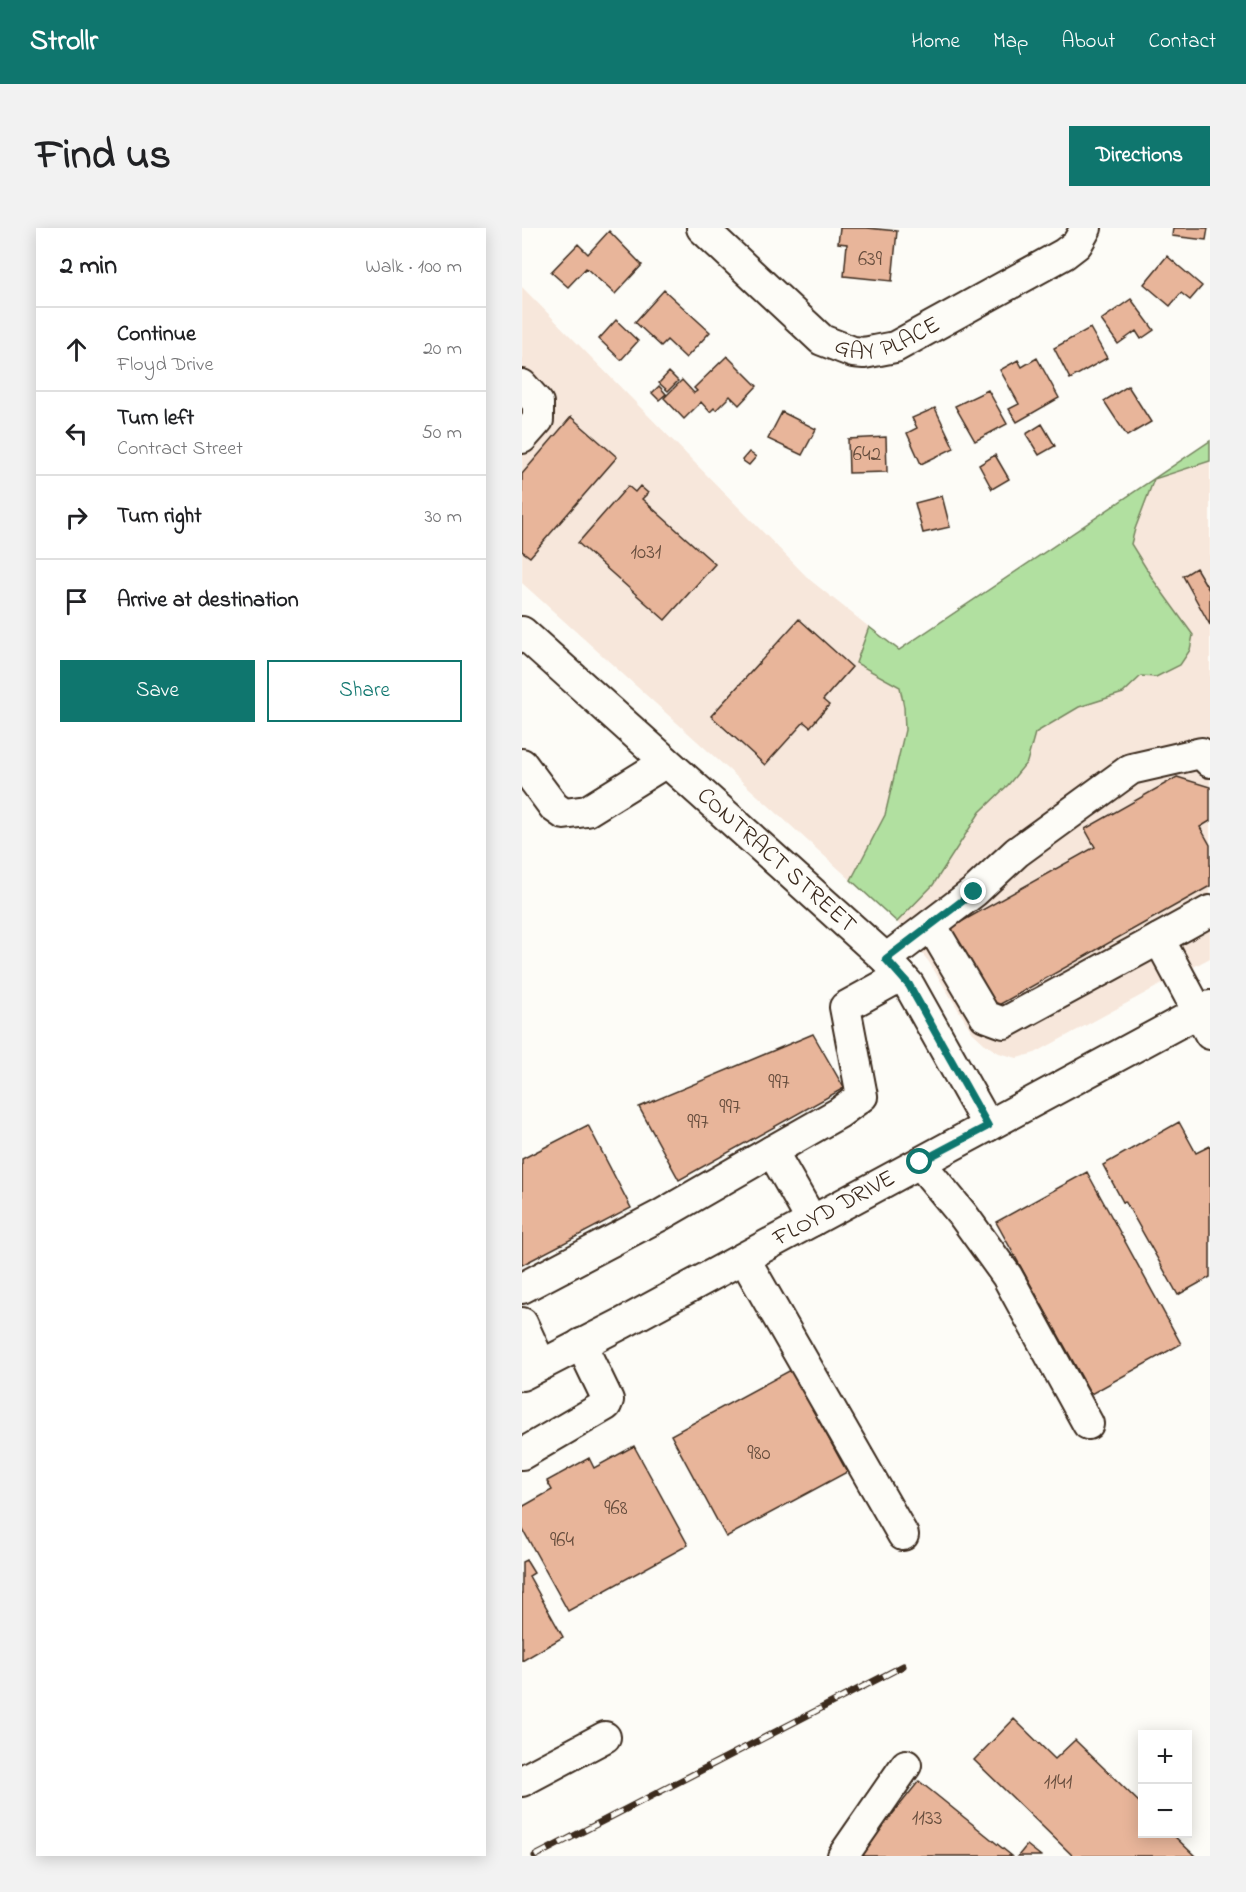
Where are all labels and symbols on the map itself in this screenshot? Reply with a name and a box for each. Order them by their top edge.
house number: 639 [858,245,883,275]
street label: GAY PLACE [829,308,947,370]
house number: 642 [853,440,881,470]
house number: 1031 [630,538,662,568]
street label: CONTRACT STREET [689,779,864,942]
route end [960,878,986,904]
house number: 997 [768,1068,790,1098]
house number: 997 [719,1093,741,1123]
house number: 997 [687,1108,709,1138]
route start [906,1148,932,1174]
street label: FLOYD DRIVE [766,1162,902,1257]
house number: 980 [747,1439,771,1469]
house number: 968 [604,1494,628,1524]
house number: 964 [550,1526,574,1556]
house number: 1141 [1044,1768,1073,1798]
house number: 1133 [912,1804,942,1834]

